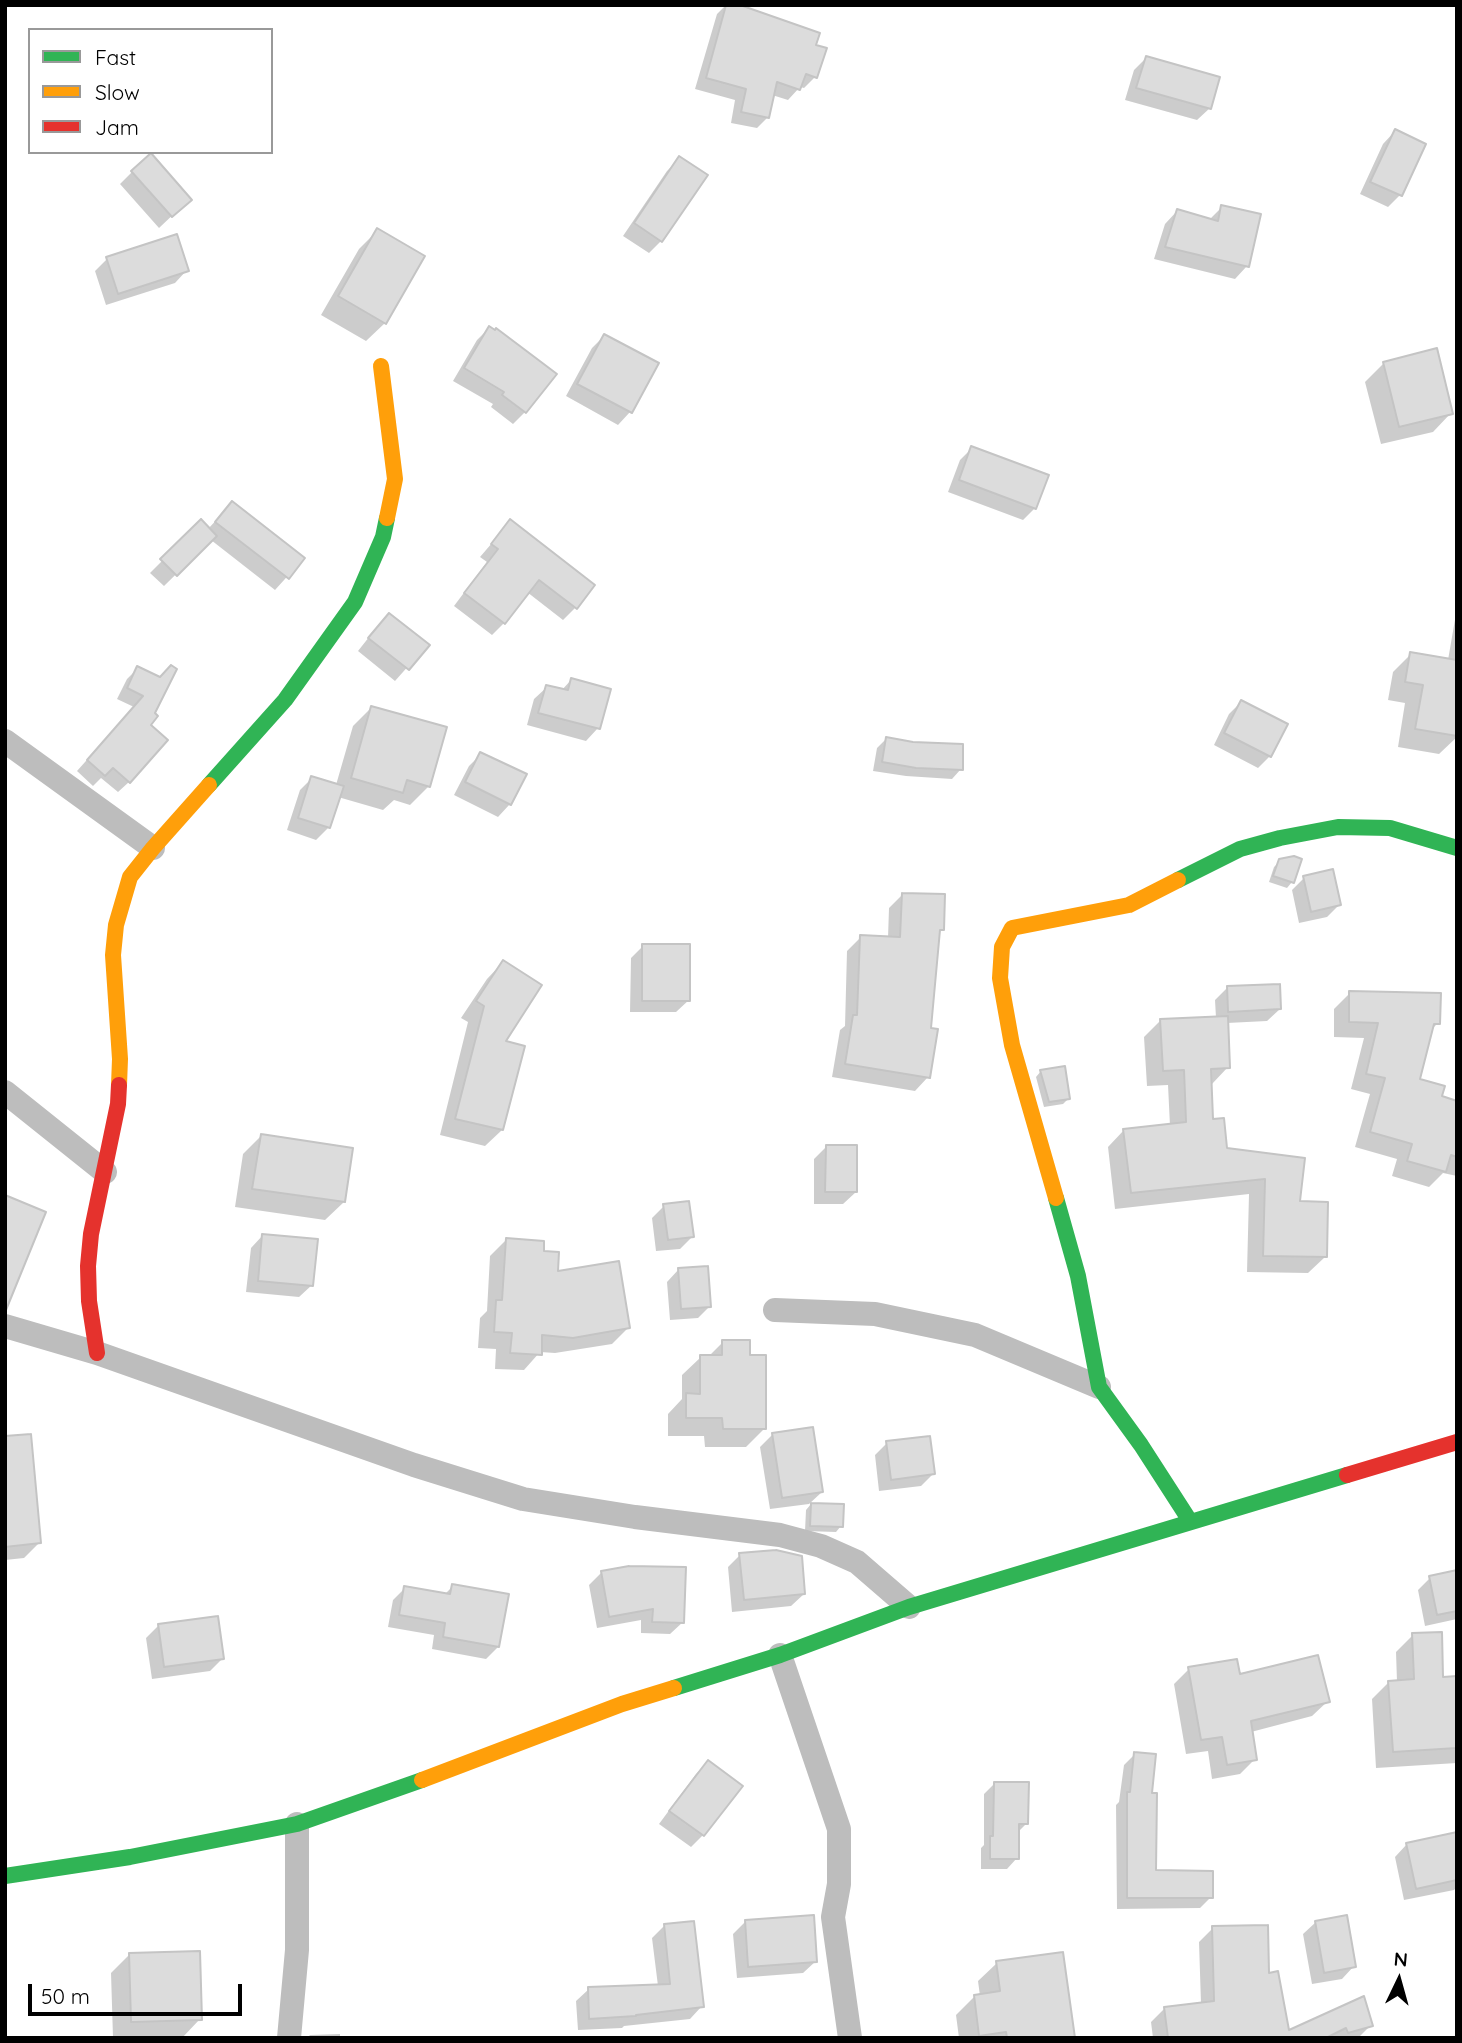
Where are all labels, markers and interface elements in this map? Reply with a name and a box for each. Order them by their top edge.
legend [28,28,273,154]
text: Fast [95,44,136,70]
text: Slow [95,79,140,105]
text: Jam [95,114,139,140]
north arrow [1364,1945,1434,2015]
text: N [1393,1947,1409,1972]
scale bar [32,1969,245,2013]
text: 50 m [41,1983,90,2009]

